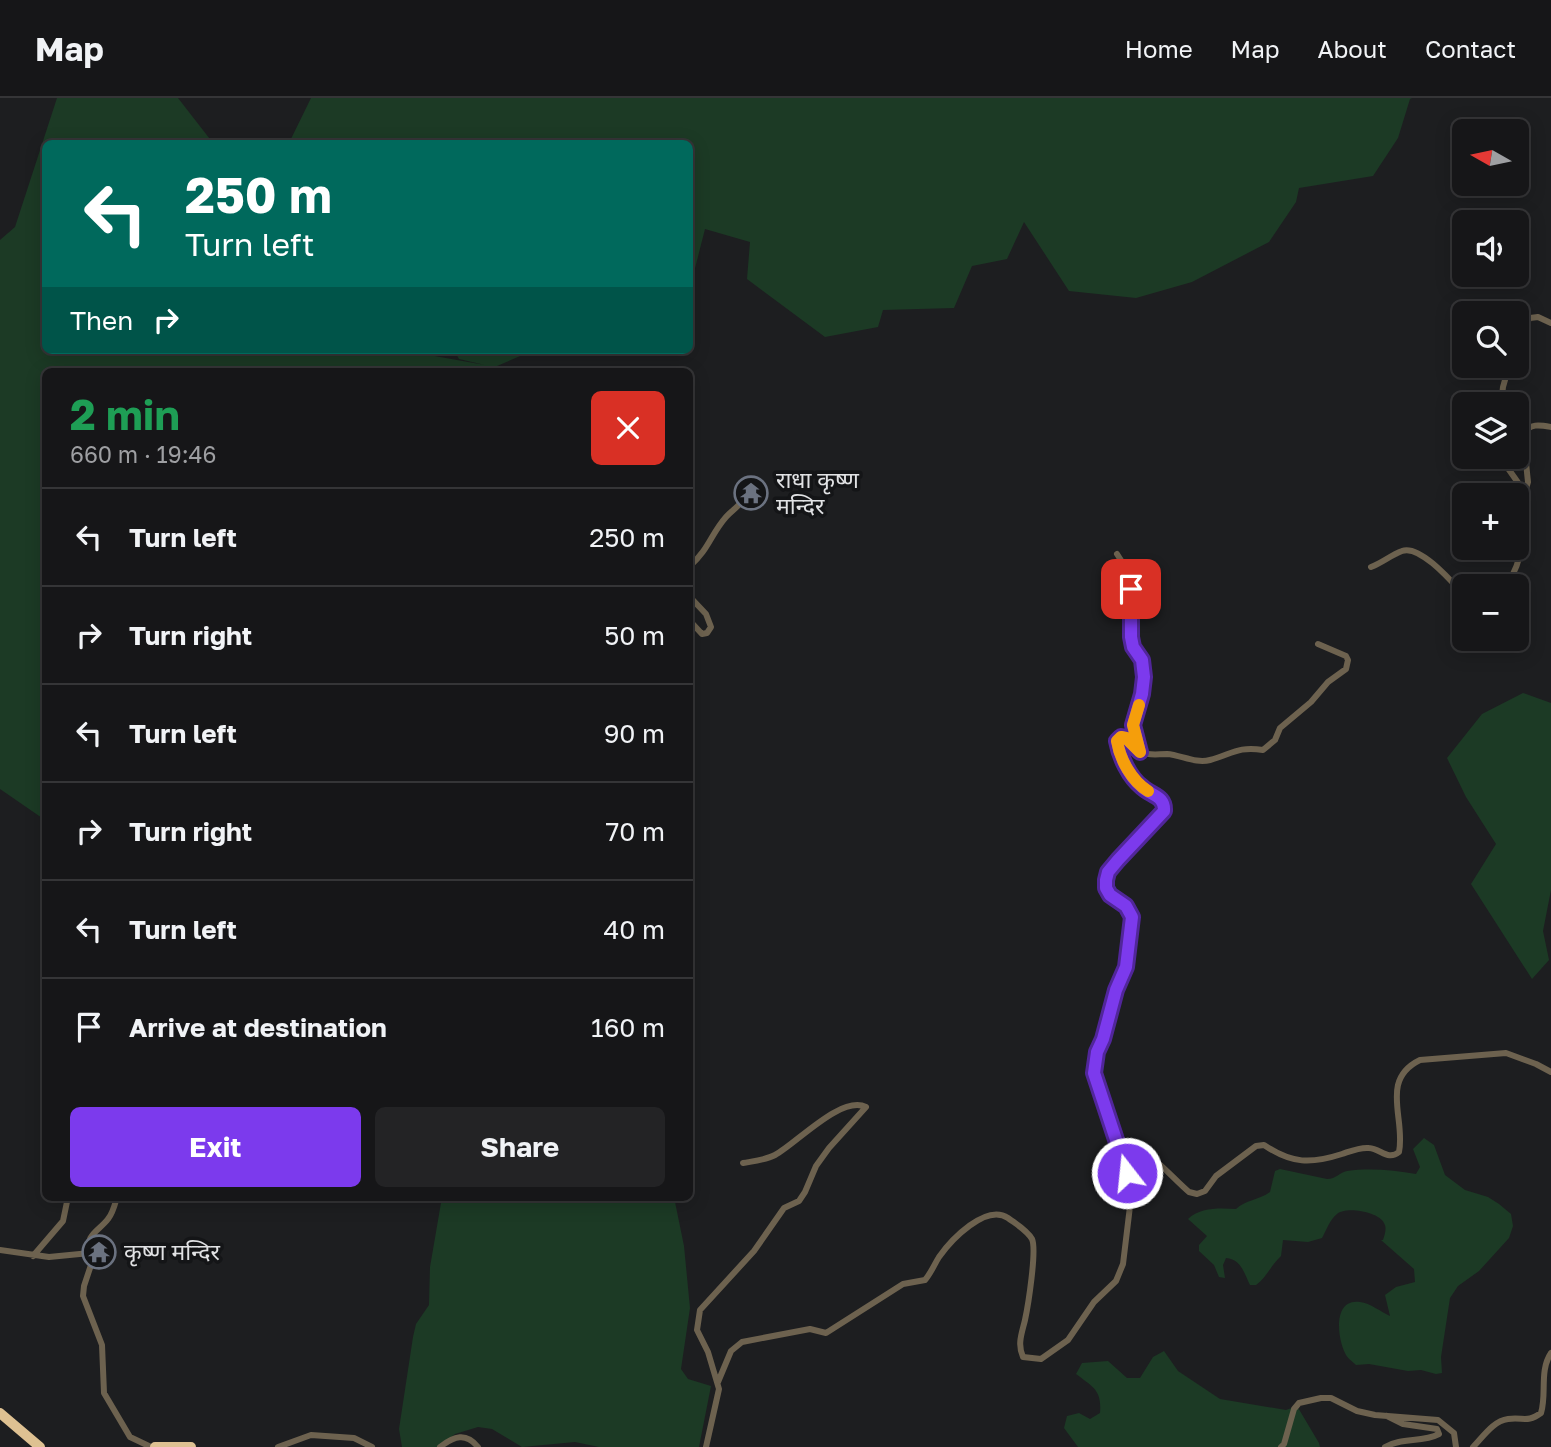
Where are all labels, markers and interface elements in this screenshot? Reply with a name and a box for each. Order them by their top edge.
text: Map [35,29,104,68]
text: Home [1125,34,1193,63]
text: Map [1231,34,1280,63]
text: About [1318,34,1387,63]
text: Contact [1425,34,1516,63]
north arrow [1452,119,1530,196]
map controls [1452,119,1529,651]
text: 250 m [185,165,332,224]
icon: left [70,168,161,259]
button: sound [1452,210,1529,287]
text: Turn left [185,225,314,263]
icon: right [147,301,185,339]
button: search [1452,301,1529,378]
text: Then [70,305,133,336]
text: 2 min [70,389,180,439]
button: close [591,391,665,465]
button: layers [1452,392,1529,469]
text: 660 m · 19:46 [70,440,217,468]
place label: राधा कृष्ण मन्दिर [776,465,859,519]
temple icon: राधा कृष्ण मन्दिर [732,474,770,512]
button: + [1452,483,1529,560]
icon: left [70,518,108,556]
text: Turn left [129,522,237,553]
text: 250 m [589,522,665,553]
pin [1101,559,1161,619]
icon: arrive [1112,570,1150,608]
button: − [1452,574,1529,651]
icon: right [70,616,108,654]
text: Turn right [129,620,252,651]
text: 50 m [604,620,665,651]
icon: left [70,714,108,752]
text: Turn left [129,718,237,749]
text: 90 m [604,718,665,749]
icon: right [70,812,108,850]
text: Turn right [129,816,252,847]
text: 70 m [606,816,665,847]
icon: left [70,910,108,948]
text: Turn left [129,914,237,945]
text: 40 m [604,914,665,945]
icon: arrive [70,1008,108,1046]
text: Arrive at destination [129,1012,387,1043]
text: 160 m [591,1012,665,1043]
button: Exit [70,1107,361,1187]
button: Share [375,1107,665,1187]
position arrow [1090,1136,1164,1210]
temple icon: कृष्ण मन्दिर [80,1233,118,1271]
place label: कृष्ण मन्दिर [124,1237,220,1267]

